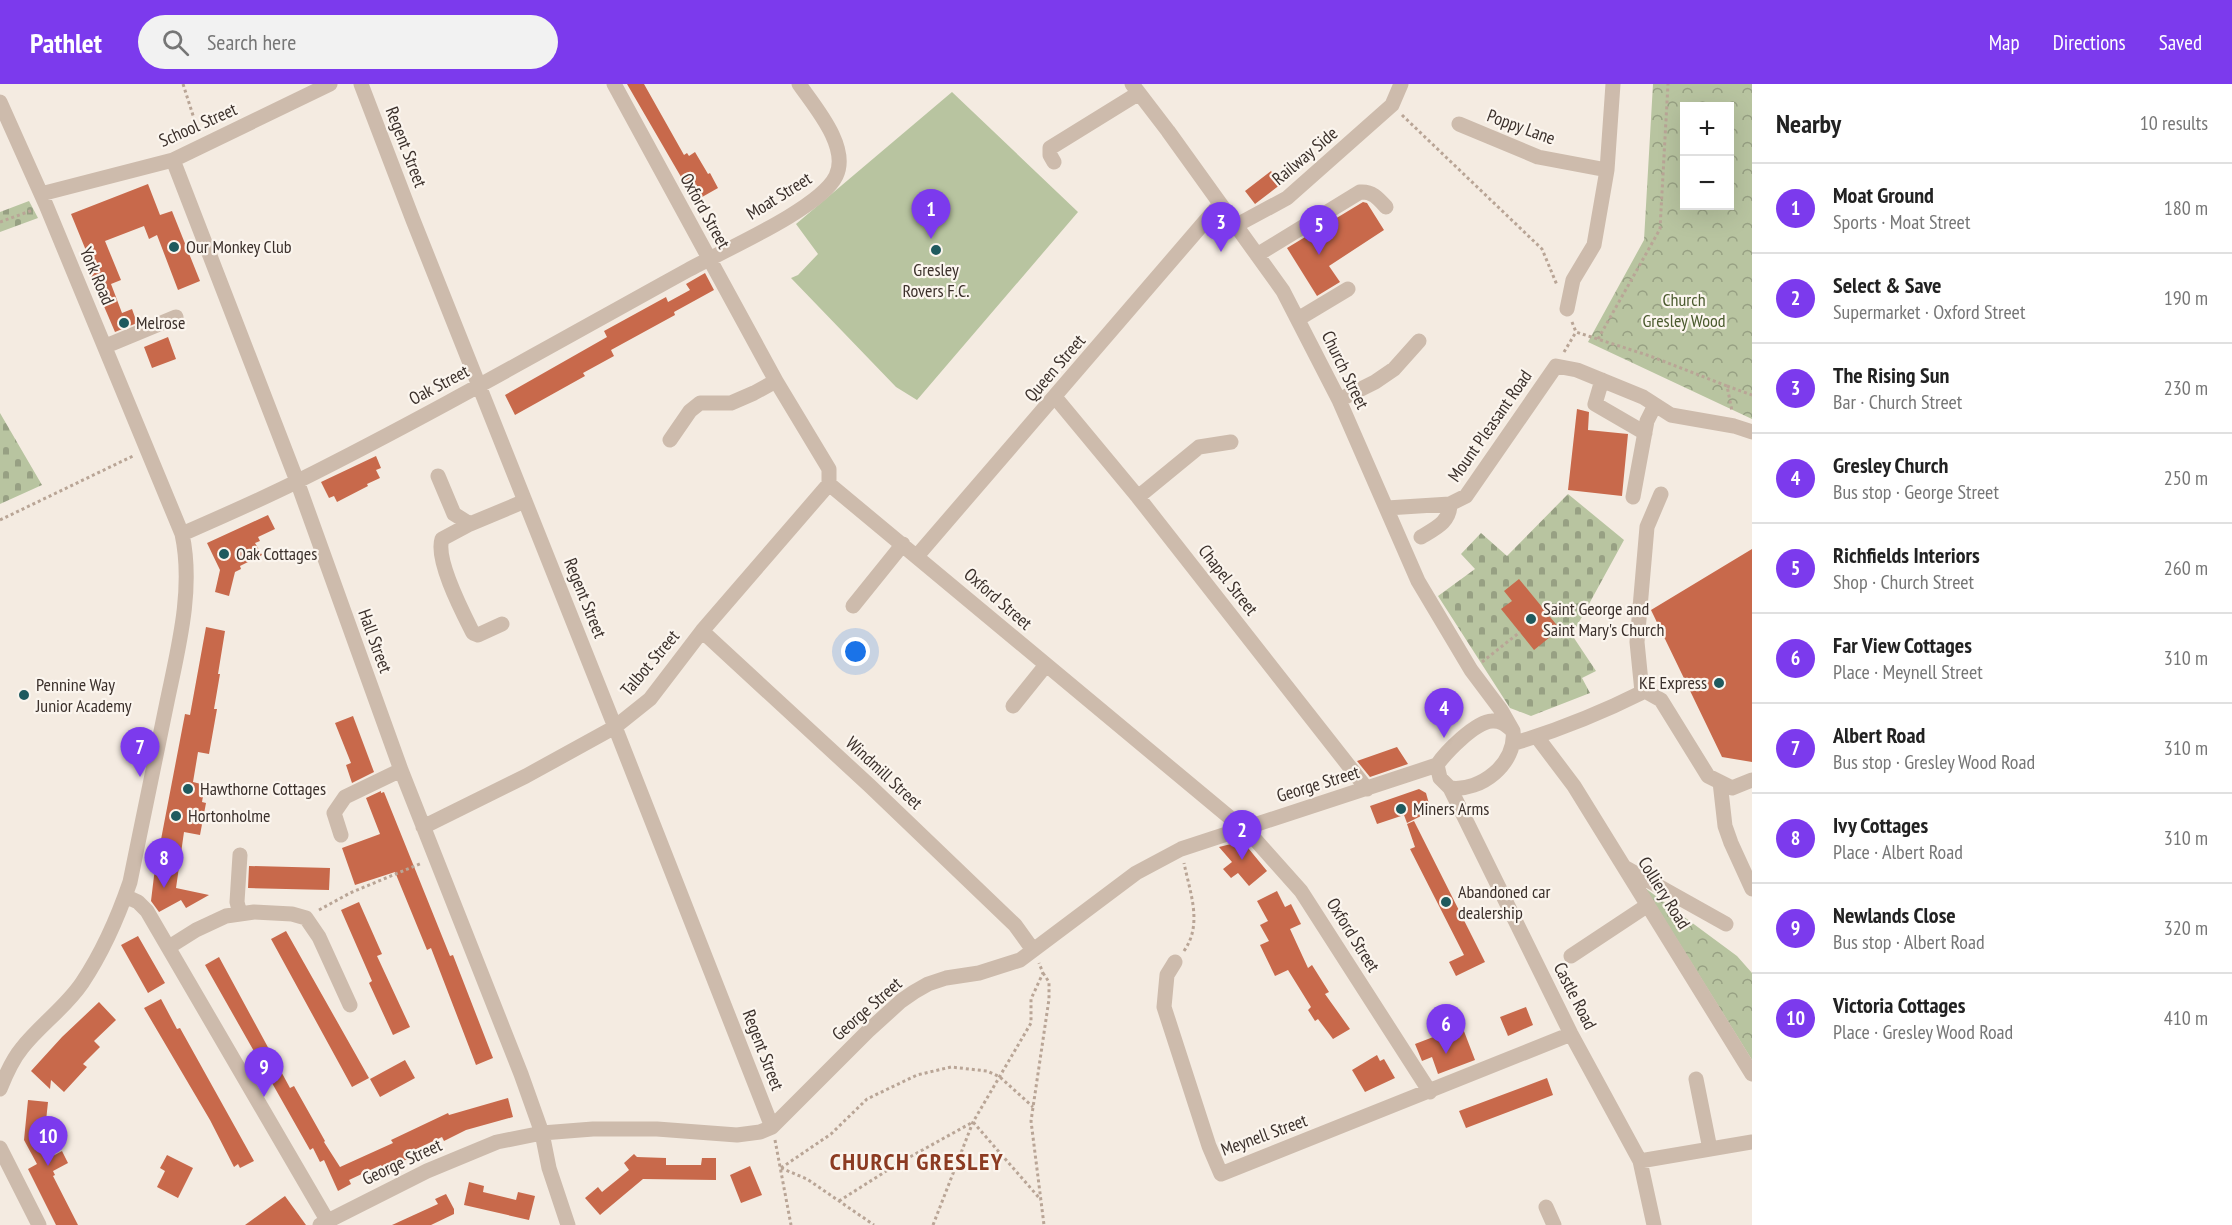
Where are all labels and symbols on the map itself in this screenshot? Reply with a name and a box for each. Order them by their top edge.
street label: School Street [155,97,240,152]
street label: Regent Street [381,103,432,190]
street label: Poppy Lane [1484,104,1558,149]
street label: Railway Side [1267,122,1342,190]
street label: Moat Street [742,167,816,225]
street label: Oxford Street [675,169,736,253]
pin: 1 [912,190,950,239]
pin: 3 [1202,202,1240,252]
pin: 5 [1300,206,1338,255]
place label: Our Monkey Club [186,235,292,258]
marker: Our Monkey Club [167,240,181,254]
street label: York Road [75,243,120,308]
marker: Gresley Rovers F.C. [929,243,943,257]
place label: Gresley Rovers F.C. [903,258,969,302]
park label: Church Gresley Wood [1642,288,1726,332]
place label: Melrose [136,311,185,334]
marker: Melrose [117,316,131,330]
street label: Church Street [1317,327,1374,413]
street label: Queen Street [1019,329,1090,406]
street label: Oak Street [405,359,473,410]
street label: Mount Pleasant Road [1443,365,1537,486]
street label: Chapel Street [1194,540,1263,620]
place label: Oak Cottages [236,542,317,565]
marker: Oak Cottages [217,547,231,561]
street label: Regent Street [559,554,612,641]
street label: Oxford Street [959,563,1037,635]
place label: Saint George and Saint Mary's Church [1543,597,1664,641]
street label: Hall Street [353,606,398,676]
marker: Saint George and Saint Mary's Church [1524,612,1538,626]
street label: Talbot Street [615,625,684,701]
your location [841,637,870,666]
place label: KE Express [1639,671,1707,694]
place label: Pennine Way Junior Academy [35,673,132,717]
marker: KE Express [1712,676,1726,690]
marker: Pennine Way Junior Academy [17,688,31,702]
pin: 4 [1424,688,1464,738]
pin: 7 [120,728,160,777]
street label: Windmill Street [841,731,928,814]
street label: George Street [1274,760,1362,807]
place label: Hawthorne Cottages [200,777,326,800]
marker: Hawthorne Cottages [181,782,195,796]
place label: Miners Arms [1413,797,1489,820]
marker: Miners Arms [1394,802,1408,816]
place label: Hortonholme [188,804,270,827]
marker: Hortonholme [169,809,183,823]
pin: 2 [1222,810,1262,860]
pin: 8 [144,838,184,888]
street label: Colliery Road [1633,852,1696,933]
place label: Abandoned car dealership [1458,880,1551,924]
street label: Oxford Street [1322,893,1385,976]
marker: Abandoned car dealership [1439,895,1453,909]
street label: Castle Road [1549,958,1602,1033]
street label: George Street [827,972,906,1045]
pin: 6 [1426,1004,1466,1054]
street label: Regent Street [738,1006,789,1093]
pin: 9 [244,1048,284,1097]
street label: Meynell Street [1218,1108,1310,1161]
pin: 10 [28,1116,68,1166]
street label: George Street [358,1133,445,1190]
district label: CHURCH GRESLEY [830,1146,1004,1177]

